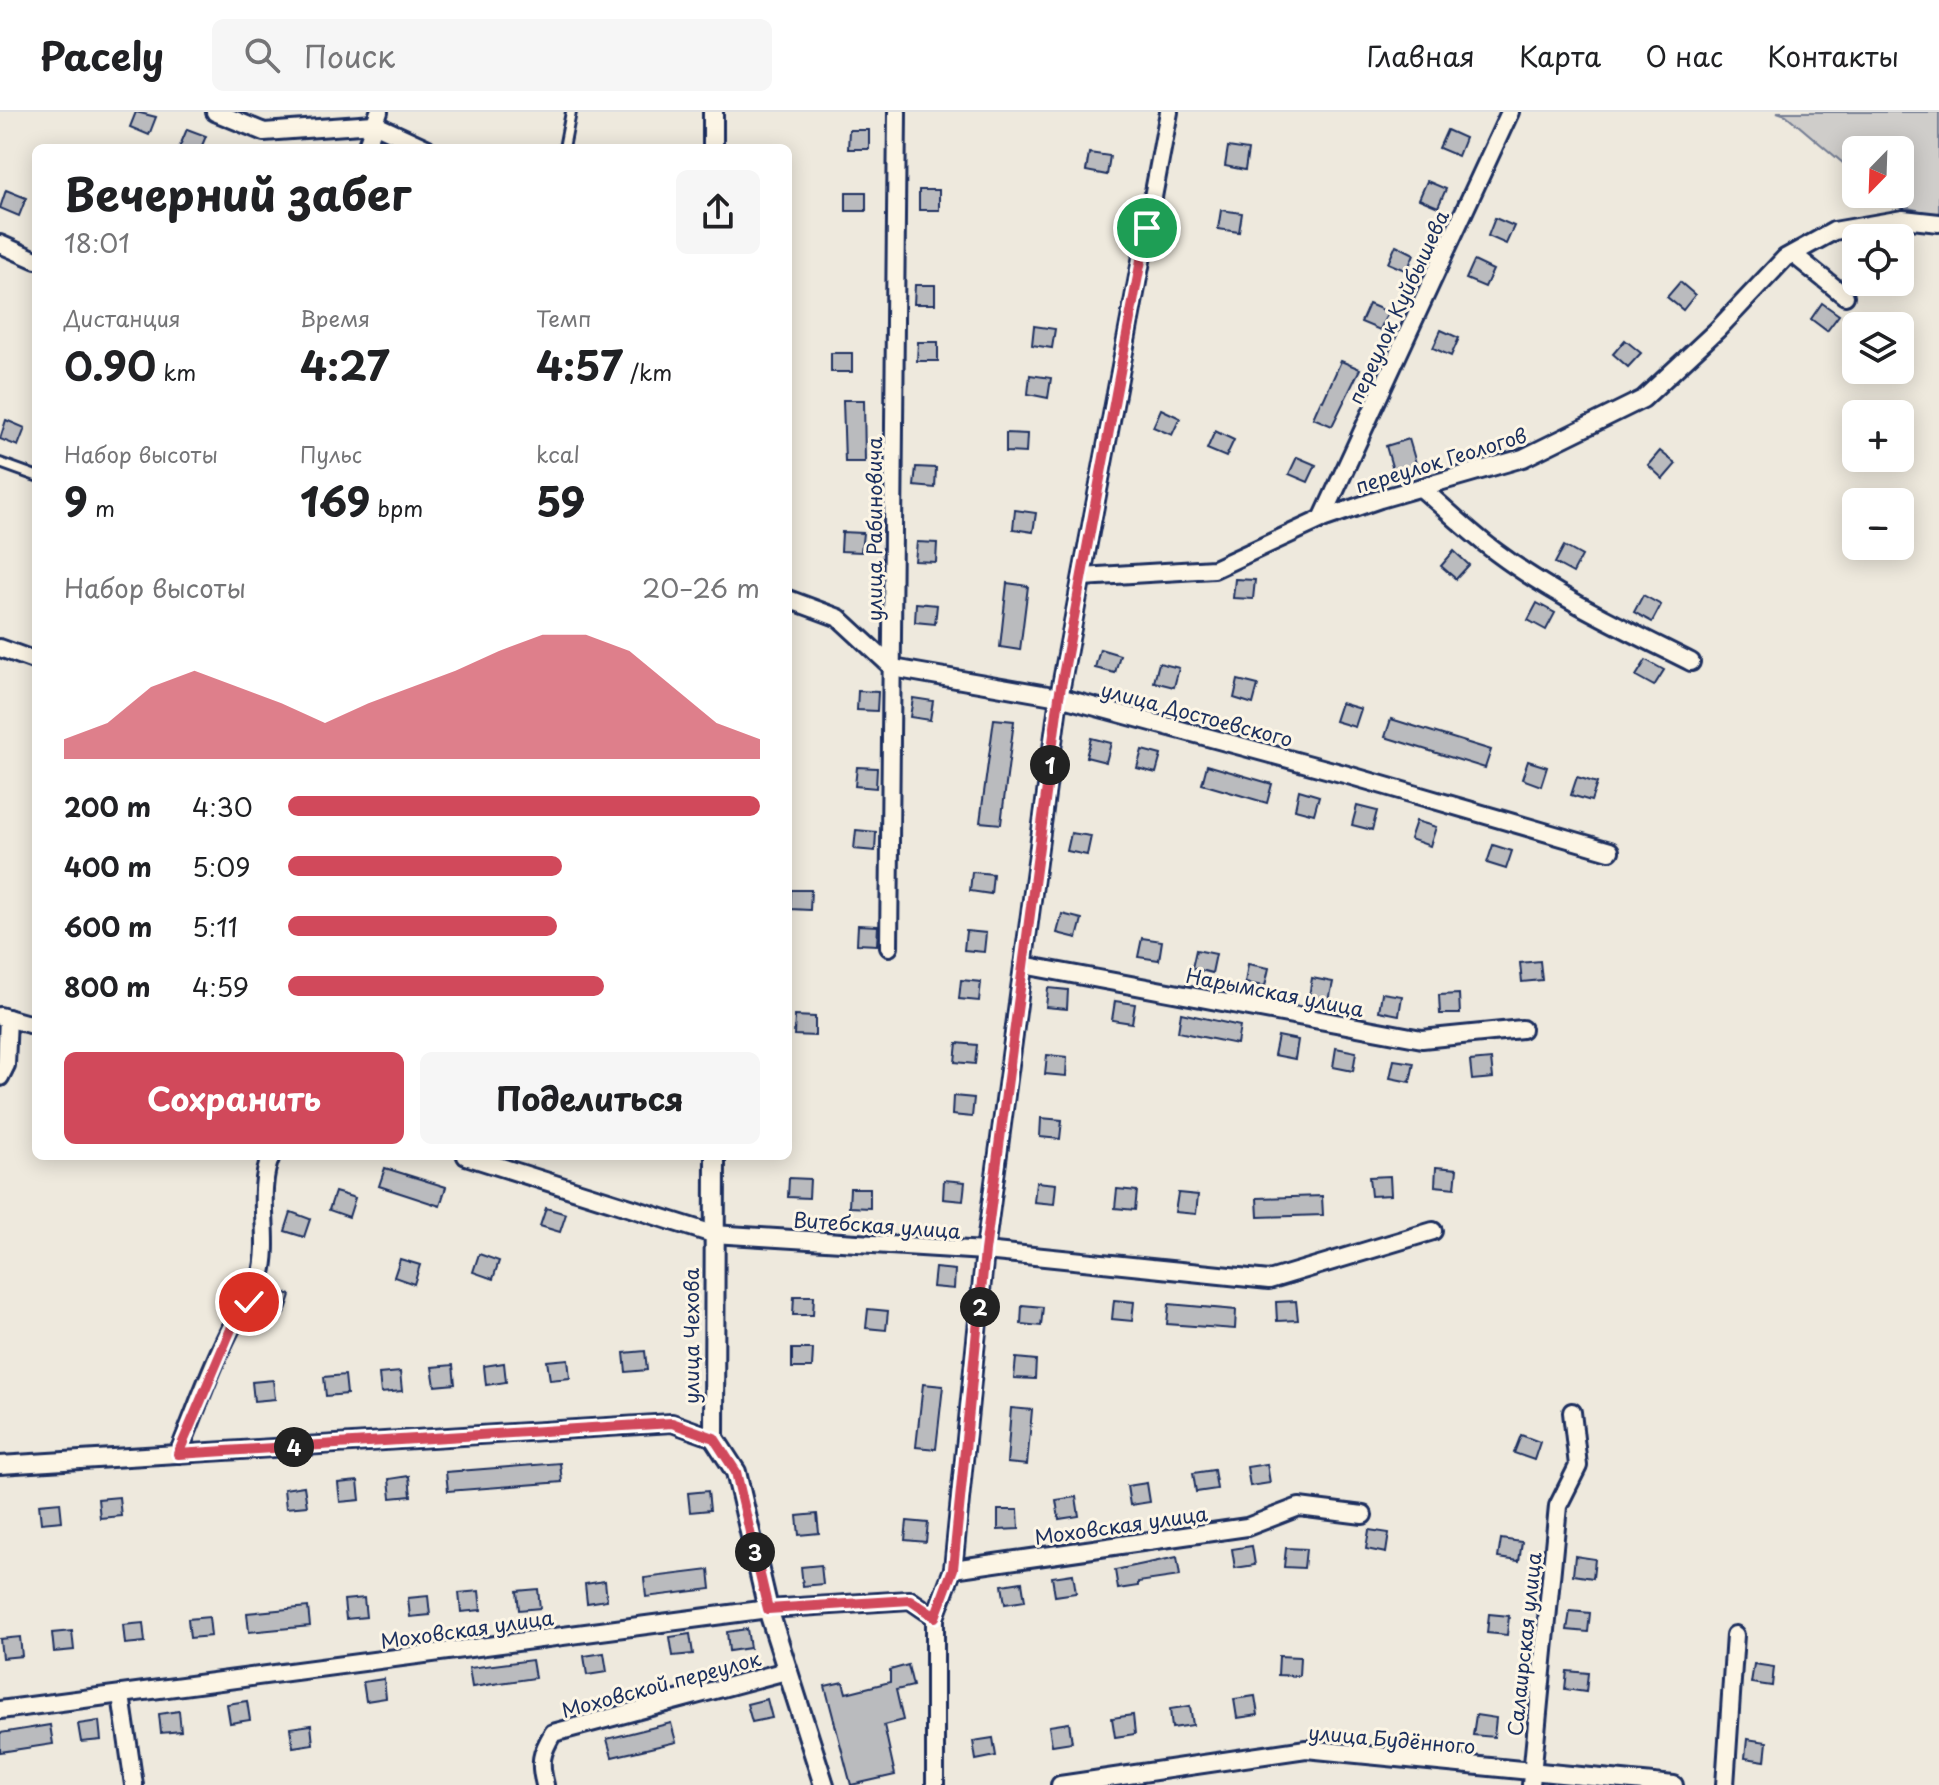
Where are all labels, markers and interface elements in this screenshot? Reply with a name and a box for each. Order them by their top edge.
search box [212,19,772,91]
text: Pacely [40,27,164,84]
icon: search [240,33,284,77]
text: Поиск [304,33,395,78]
text: Главная [1367,34,1475,77]
text: Карта [1519,34,1601,77]
text: О нас [1645,34,1723,77]
text: Контакты [1767,34,1899,77]
north arrow [1842,136,1914,208]
map controls [1842,136,1914,560]
text: Вечерний забег [64,160,411,226]
button: share [676,170,760,254]
pin [1113,194,1181,262]
street label: переулок Куйбышева [1340,204,1456,409]
icon: arrive [1125,206,1169,250]
text: 18:01 [64,223,130,262]
button: locate [1842,224,1914,296]
text: Дистанция [64,301,181,334]
text: Время [300,301,370,334]
text: Темп [536,301,592,334]
button: layers [1842,312,1914,384]
text: 0.90 [64,334,156,395]
text: 4:27 [300,334,389,395]
text: 4:57 [536,334,623,395]
text: km [156,355,196,388]
text: /km [623,355,672,388]
button: + [1842,400,1914,472]
street label: переулок Геологов [1352,420,1530,500]
street label: улица Рабиновича [859,436,889,621]
text: Набор высоты [64,437,218,470]
text: Пульс [300,437,362,470]
text: kcal [536,437,580,470]
text: 9 [64,470,88,531]
text: 169 [300,470,370,531]
text: 59 [536,470,585,531]
button: − [1842,488,1914,560]
text: m [88,491,115,524]
text: bpm [370,491,423,524]
text: Набор высоты [64,568,246,607]
text: 20–26 m [642,568,760,607]
street label: улица Достоевского [1098,674,1296,754]
pin: 1 [1030,745,1070,785]
text: 1 [1045,748,1055,781]
text: 200 m [64,787,151,826]
text: 4:30 [192,787,253,826]
text: 400 m [64,847,152,886]
text: 5:09 [192,847,250,886]
text: 600 m [64,907,152,946]
text: 5:11 [192,907,238,946]
street label: Нарымская улица [1183,960,1367,1024]
text: 800 m [64,967,151,1006]
text: 4:59 [192,967,249,1006]
button: Сохранить [64,1052,404,1144]
button: Поделиться [420,1052,760,1144]
street label: Витебская улица [792,1204,962,1246]
street label: улица Чехова [676,1267,706,1404]
pin [215,1268,283,1336]
icon: check [227,1280,271,1324]
pin: 2 [960,1287,1000,1327]
text: 2 [972,1290,988,1323]
pin: 4 [274,1427,314,1467]
text: 4 [287,1430,301,1463]
street label: Моховская улица [1032,1498,1210,1552]
pin: 3 [735,1532,775,1572]
text: 3 [748,1535,762,1568]
street label: Салаирская улица [1499,1550,1549,1737]
street label: Моховская улица [378,1602,556,1656]
street label: Моховской переулок [558,1643,764,1725]
street label: улица Будённого [1307,1717,1477,1761]

